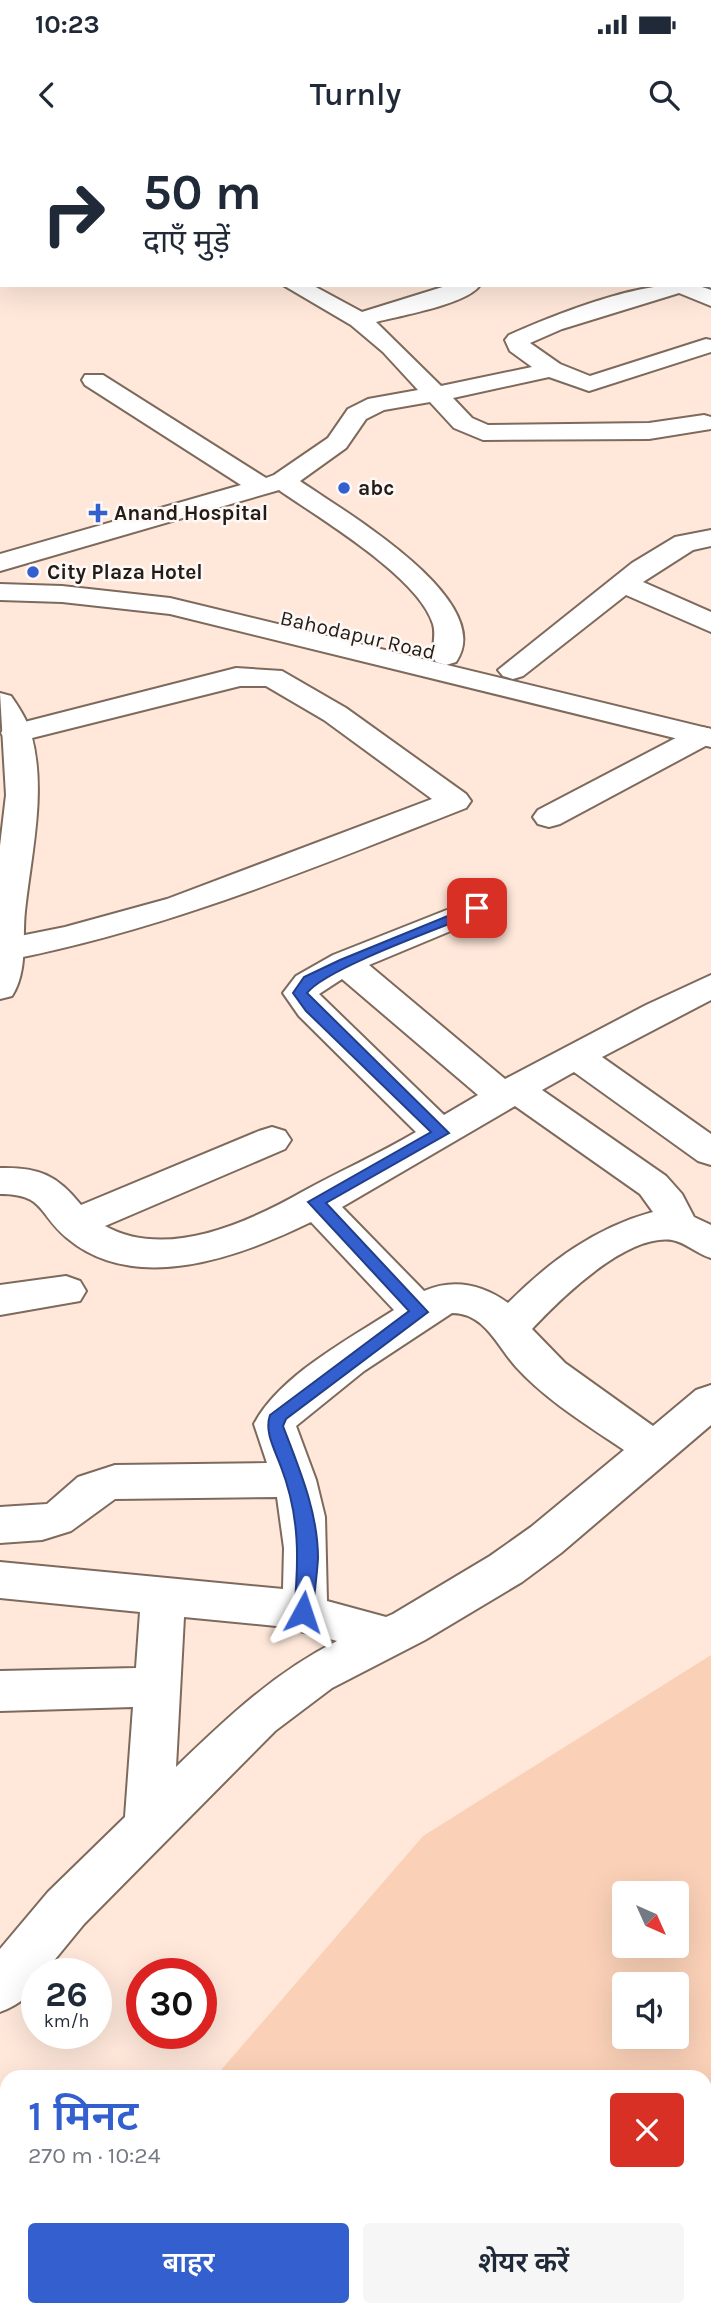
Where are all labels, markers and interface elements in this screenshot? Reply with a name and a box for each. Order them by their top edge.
text: 10:23 [35,9,100,40]
icon: back [28,76,66,114]
text: Turnly [310,76,401,113]
icon: search [645,76,683,114]
text: 50 m [143,164,261,221]
icon: right [28,168,119,259]
text: दाएँ मुड़ें [143,223,230,260]
place label: abc [358,476,394,500]
marker: abc [336,480,352,496]
place label: Anand Hospital [114,501,268,525]
marker: Anand Hospital [88,503,108,523]
place label: City Plaza Hotel [47,560,203,584]
marker: City Plaza Hotel [25,564,41,580]
street label: Bahodapur Road [278,605,438,665]
pin [447,878,507,938]
icon: arrive [458,889,496,927]
position arrow [266,1575,340,1649]
north arrow [612,1881,690,1958]
map controls [612,1881,689,2049]
speed limit sign: 30 [126,1958,217,2049]
button: sound [612,1972,689,2049]
text: 26 [45,1974,88,2015]
text: km/h [44,2010,89,2032]
text: 1 मिनट [28,2091,138,2141]
button: close [610,2093,684,2167]
text: 270 m · 10:24 [28,2142,161,2169]
button: बाहर [28,2223,349,2303]
button: शेयर करें [363,2223,684,2303]

